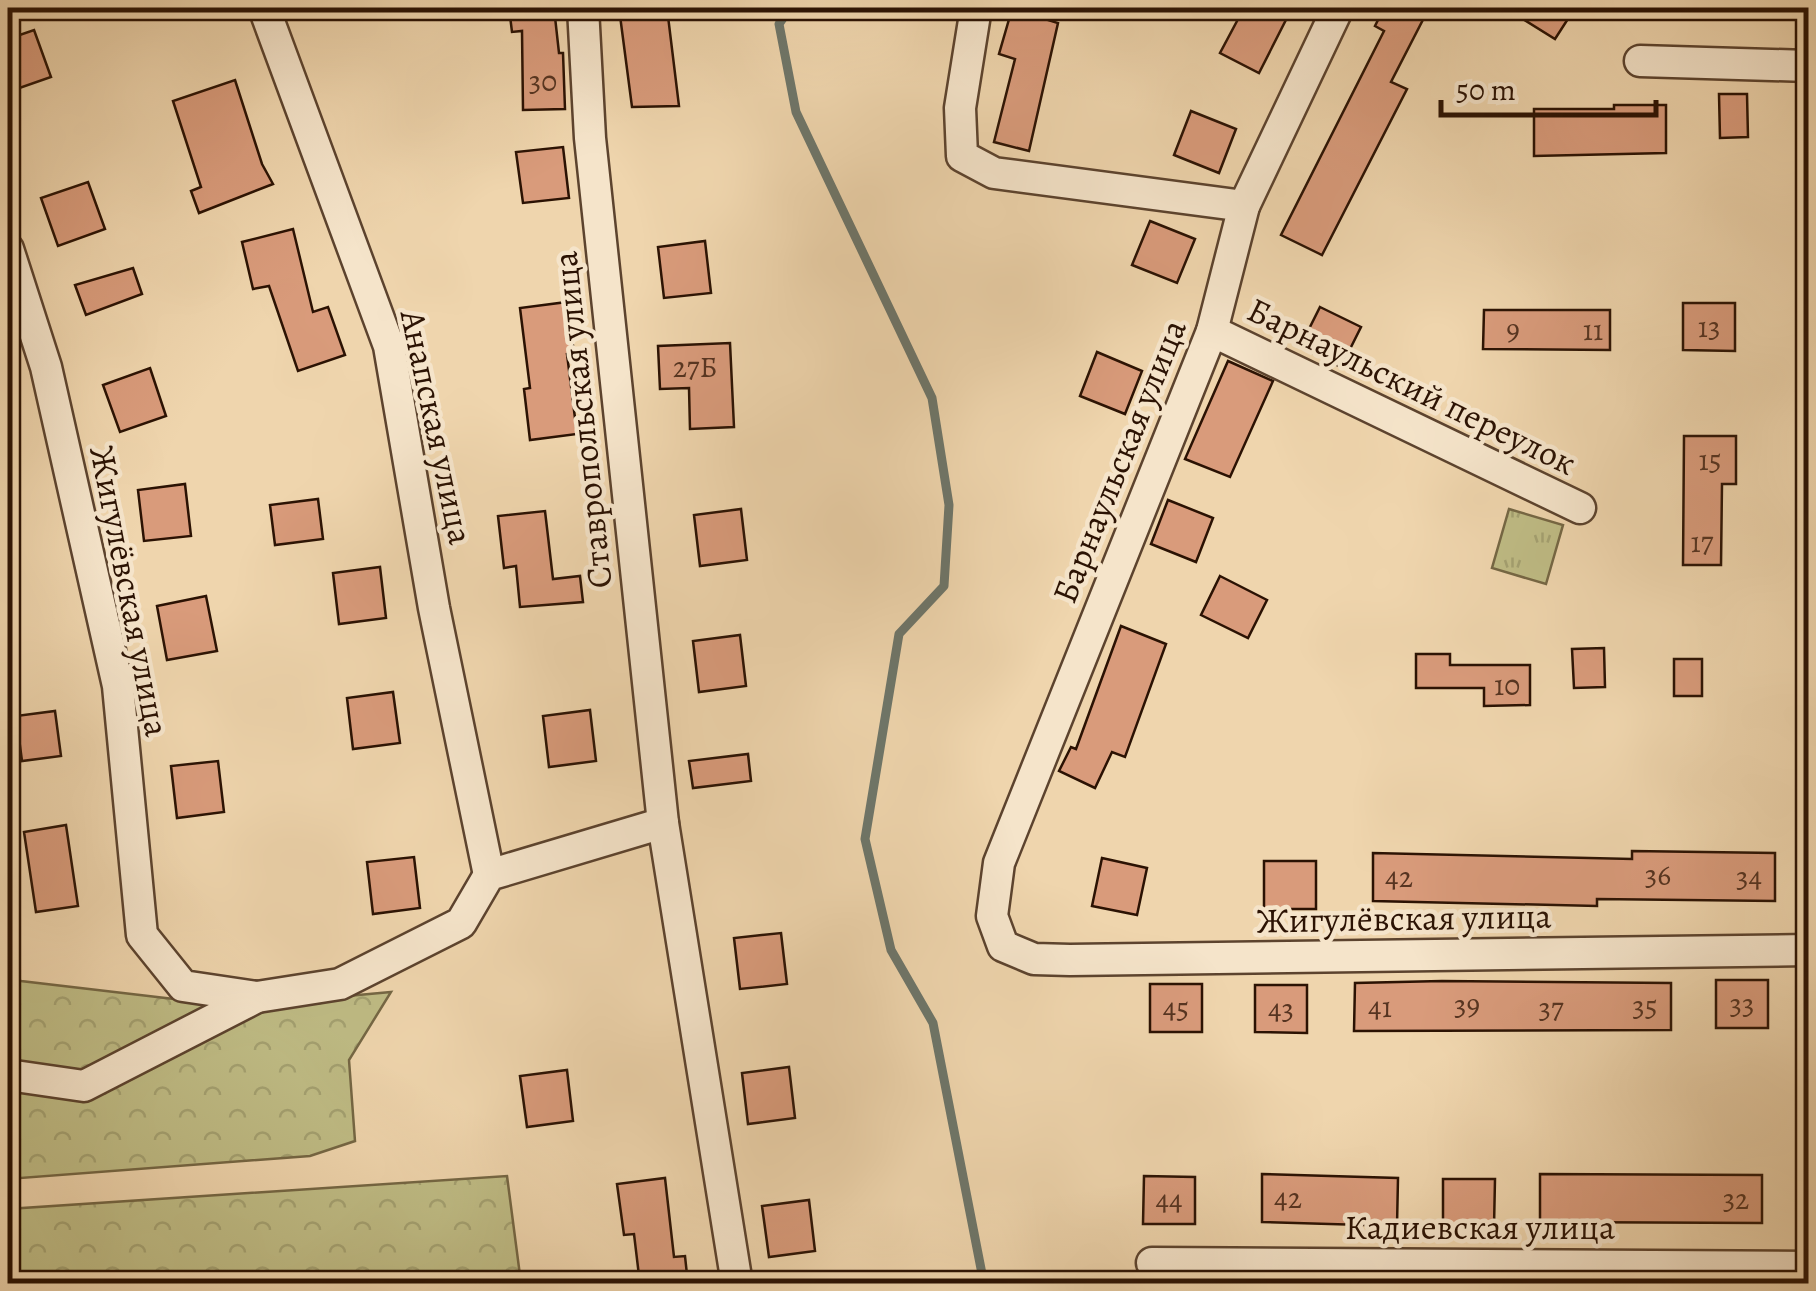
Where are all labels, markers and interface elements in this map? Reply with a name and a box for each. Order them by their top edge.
scale bar [1441,55,1656,117]
house number: 30 [529,61,557,101]
text: 50 m [1456,70,1516,110]
street label: Ставропольская улица [540,249,624,591]
street label: Барнаульский переулок [1240,285,1584,487]
street label: Анапская улица [389,305,485,548]
house number: 13 [1698,307,1720,347]
house number: 9 [1506,310,1520,350]
house number: 11 [1583,310,1603,350]
street label: Барнаульская улица [1040,312,1198,610]
house number: 27Б [673,347,717,387]
house number: 15 [1698,440,1722,480]
street label: Жигулёвская улица [78,442,182,740]
house number: 17 [1691,522,1714,562]
house number: 10 [1494,665,1520,705]
house number: 36 [1645,855,1671,895]
house number: 42 [1385,857,1413,897]
house number: 34 [1736,857,1762,897]
street label: Жигулёвская улица [1256,891,1552,945]
house number: 33 [1730,984,1754,1024]
house number: 39 [1454,985,1480,1025]
house number: 35 [1632,986,1658,1026]
house number: 41 [1368,987,1392,1027]
house number: 45 [1163,988,1189,1028]
house number: 37 [1538,988,1564,1028]
house number: 43 [1268,989,1294,1029]
house number: 42 [1274,1178,1302,1218]
house number: 32 [1723,1179,1749,1219]
house number: 44 [1155,1180,1183,1220]
street label: Кадиевская улица [1345,1203,1615,1251]

